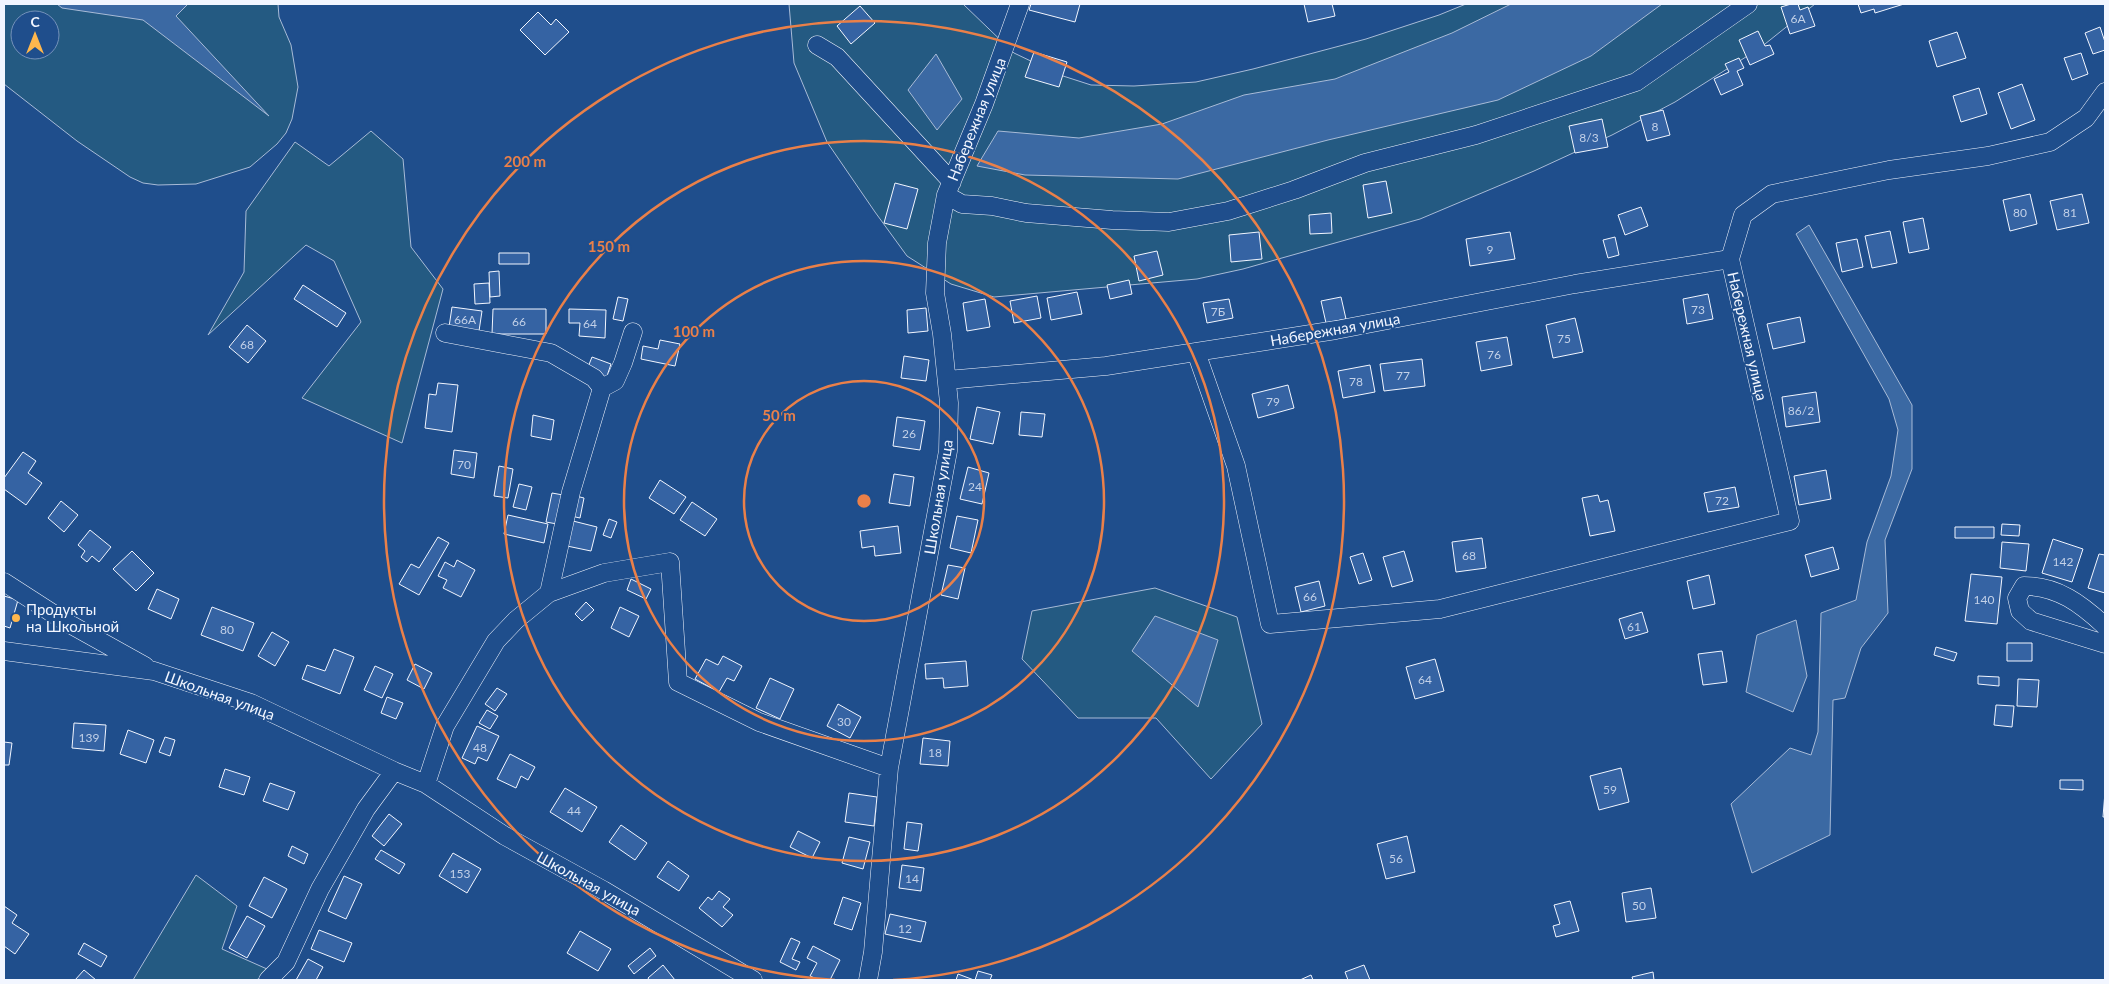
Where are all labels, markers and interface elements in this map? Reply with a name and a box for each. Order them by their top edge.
north arrow [10,10,60,60]
house number: 6А [1790,11,1806,26]
text: С [30,13,40,30]
street label: Набережная улица [943,55,1009,183]
house number: 8 [1652,119,1659,134]
house number: 8/3 [1579,130,1599,145]
text: 200 m [504,152,546,170]
house number: 80 [2013,205,2027,220]
house number: 81 [2063,205,2077,220]
text: 150 m [588,237,630,255]
house number: 9 [1487,242,1494,257]
street label: Набережная улица [1724,270,1772,402]
house number: 73 [1691,302,1705,317]
house number: 7Б [1211,304,1225,319]
street label: Набережная улица [1269,309,1401,349]
house number: 66А [454,312,477,327]
house number: 66 [512,314,526,329]
house number: 64 [583,316,597,331]
text: 100 m [673,322,715,340]
house number: 75 [1557,331,1571,346]
house number: 68 [240,337,254,352]
house number: 76 [1487,347,1501,362]
house number: 77 [1396,368,1410,383]
house number: 78 [1349,374,1363,389]
house number: 79 [1266,394,1280,409]
house number: 86/2 [1788,403,1814,418]
text: 50 m [762,406,796,424]
house number: 26 [902,426,916,441]
street label: Школьная улица [920,438,956,556]
house number: 70 [457,457,471,472]
house number: 24 [968,479,982,494]
centre of rings [855,492,873,510]
house number: 72 [1715,493,1729,508]
house number: 68 [1462,548,1476,563]
house number: 142 [2053,554,2073,569]
house number: 66 [1303,589,1317,604]
house number: 140 [1974,592,1994,607]
place label: Продукты на Школьной [26,600,119,635]
marker: Продукты на Школьной [10,612,22,624]
house number: 61 [1627,619,1641,634]
house number: 80 [220,622,234,637]
street label: Школьная улица [162,667,278,723]
house number: 64 [1418,672,1432,687]
house number: 30 [837,714,851,729]
house number: 139 [79,730,99,745]
house number: 48 [473,740,487,755]
house number: 18 [928,745,942,760]
house number: 59 [1603,782,1617,797]
house number: 44 [567,803,581,818]
street label: Школьная улица [534,847,644,919]
house number: 56 [1389,851,1403,866]
house number: 153 [450,866,470,881]
house number: 14 [905,871,919,886]
house number: 50 [1632,898,1646,913]
house number: 12 [898,921,912,936]

